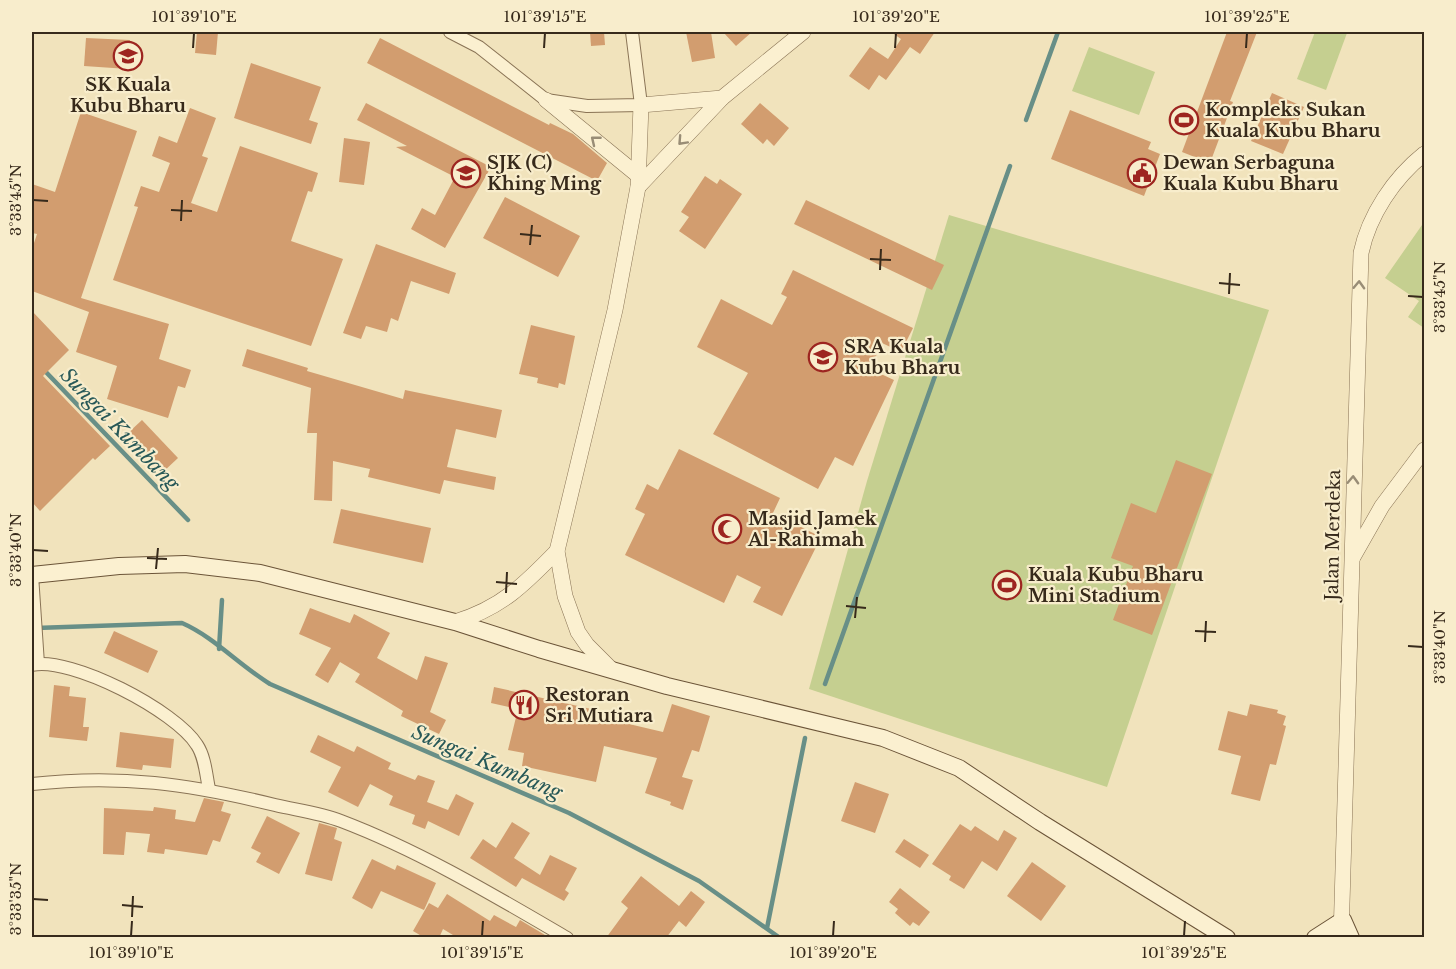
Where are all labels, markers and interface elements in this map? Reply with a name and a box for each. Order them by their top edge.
text: 101°39'10"E [151,7,237,26]
text: 101°39'15"E [504,7,587,26]
text: 101°39'20"E [852,7,940,26]
text: 101°39'25"E [1204,7,1290,26]
school or university icon: SK Kuala Kubu Bharu [112,40,144,72]
place label: SK Kuala Kubu Bharu [70,74,186,117]
place label: Kompleks Sukan Kuala Kubu Bharu [1205,99,1381,142]
sports icon: Kompleks Sukan Kuala Kubu Bharu [1168,104,1200,136]
one-way arrow [678,134,689,144]
one-way arrow [591,136,602,147]
place label: SJK (C) Khing Ming [487,152,602,195]
place label: Dewan Serbaguna Kuala Kubu Bharu [1163,152,1339,195]
school or university icon: SJK (C) Khing Ming [450,157,482,189]
public building icon: Dewan Serbaguna Kuala Kubu Bharu [1126,157,1158,189]
text: 3°33'45"N [6,164,25,236]
text: 3°33'45"N [1430,261,1449,333]
one-way arrow [1353,281,1365,290]
place label: SRA Kuala Kubu Bharu [844,336,960,379]
school or university icon: SRA Kuala Kubu Bharu [807,341,839,373]
water label: Sungai Kumbang [55,363,185,496]
street label: Jalan Merdeka [1321,469,1345,603]
one-way arrow [1346,476,1359,485]
place label: Masjid Jamek Al-Rahimah [747,508,878,551]
text: 3°33'40"N [6,513,25,587]
mosque icon: Masjid Jamek Al-Rahimah [711,513,743,545]
place label: Kuala Kubu Bharu Mini Stadium [1028,564,1204,607]
sports icon: Kuala Kubu Bharu Mini Stadium [991,569,1023,601]
text: 3°33'40"N [1430,610,1449,684]
place label: Restoran Sri Mutiara [545,684,654,727]
restaurant icon: Restoran Sri Mutiara [508,689,540,721]
water label: Sungai Kumbang [408,720,567,805]
text: 3°33'35"N [6,863,25,935]
text: 101°39'10"E [88,943,174,962]
text: 101°39'15"E [441,943,524,962]
text: 101°39'20"E [789,943,877,962]
text: 101°39'25"E [1141,943,1227,962]

